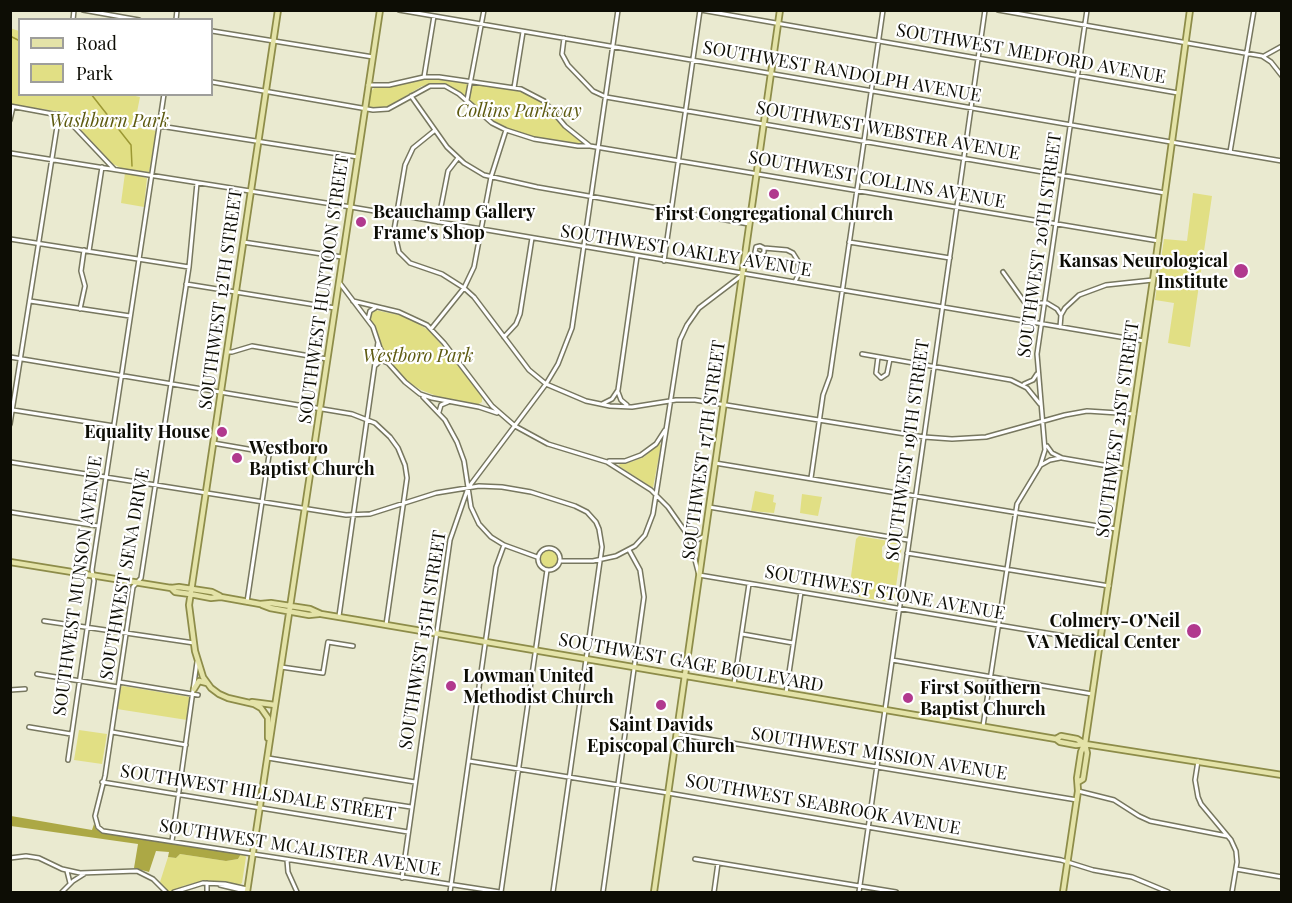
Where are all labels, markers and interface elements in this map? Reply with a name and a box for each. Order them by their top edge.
legend [18,18,213,96]
street label: SOUTHWEST MEDFORD AVENUE [895,20,1167,88]
text: Road [76,31,117,55]
street label: SOUTHWEST RANDOLPH AVENUE [701,37,983,107]
text: Park [76,61,113,85]
street label: SOUTHWEST WEBSTER AVENUE [754,97,1022,165]
park label: Collins Parkway [456,100,582,122]
park label: Washburn Park [49,110,169,132]
street label: SOUTHWEST 20TH STREET [1014,131,1066,359]
street label: SOUTHWEST COLLINS AVENUE [747,147,1007,213]
street label: SOUTHWEST HUNTOON STREET [294,153,354,425]
street label: SOUTHWEST 12TH STREET [195,187,247,411]
marker: First Congregational Church [767,187,781,201]
place label: Beauchamp Gallery Frame's Shop [373,201,535,244]
place label: First Congregational Church [655,203,893,225]
marker: Beauchamp Gallery Frame's Shop [354,215,368,229]
street label: SOUTHWEST OAKLEY AVENUE [559,220,813,282]
place label: Kansas Neurological Institute [1059,250,1228,292]
marker: Kansas Neurological Institute [1232,262,1250,280]
street label: SOUTHWEST 21ST STREET [1092,319,1144,539]
street label: SOUTHWEST 19TH STREET [882,338,934,562]
street label: SOUTHWEST 17TH STREET [678,339,730,561]
park label: Westboro Park [362,345,474,367]
place label: Equality House [84,421,210,443]
marker: Equality House [215,425,229,439]
place label: Westboro Baptist Church [249,437,375,480]
marker: Westboro Baptist Church [230,451,244,465]
street label: SOUTHWEST MUNSON AVENUE [49,455,107,717]
street label: SOUTHWEST SENA DRIVE [96,466,154,682]
street label: SOUTHWEST 15TH STREET [395,529,451,751]
street label: SOUTHWEST STONE AVENUE [763,561,1007,625]
place label: Colmery-O'Neil VA Medical Center [1027,610,1180,652]
marker: Colmery-O'Neil VA Medical Center [1185,622,1203,640]
street label: SOUTHWEST GAGE BOULEVARD [557,629,825,697]
place label: Lowman United Methodist Church [463,665,614,708]
place label: First Southern Baptist Church [920,677,1046,720]
marker: Lowman United Methodist Church [444,679,458,693]
marker: First Southern Baptist Church [901,691,915,705]
marker: Saint Davids Episcopal Church [654,698,668,712]
place label: Saint Davids Episcopal Church [587,714,735,756]
street label: SOUTHWEST MISSION AVENUE [749,723,1009,785]
street label: SOUTHWEST HILLSDALE STREET [119,761,397,825]
street label: SOUTHWEST SEABROOK AVENUE [684,770,962,840]
street label: SOUTHWEST MCALISTER AVENUE [158,815,442,881]

